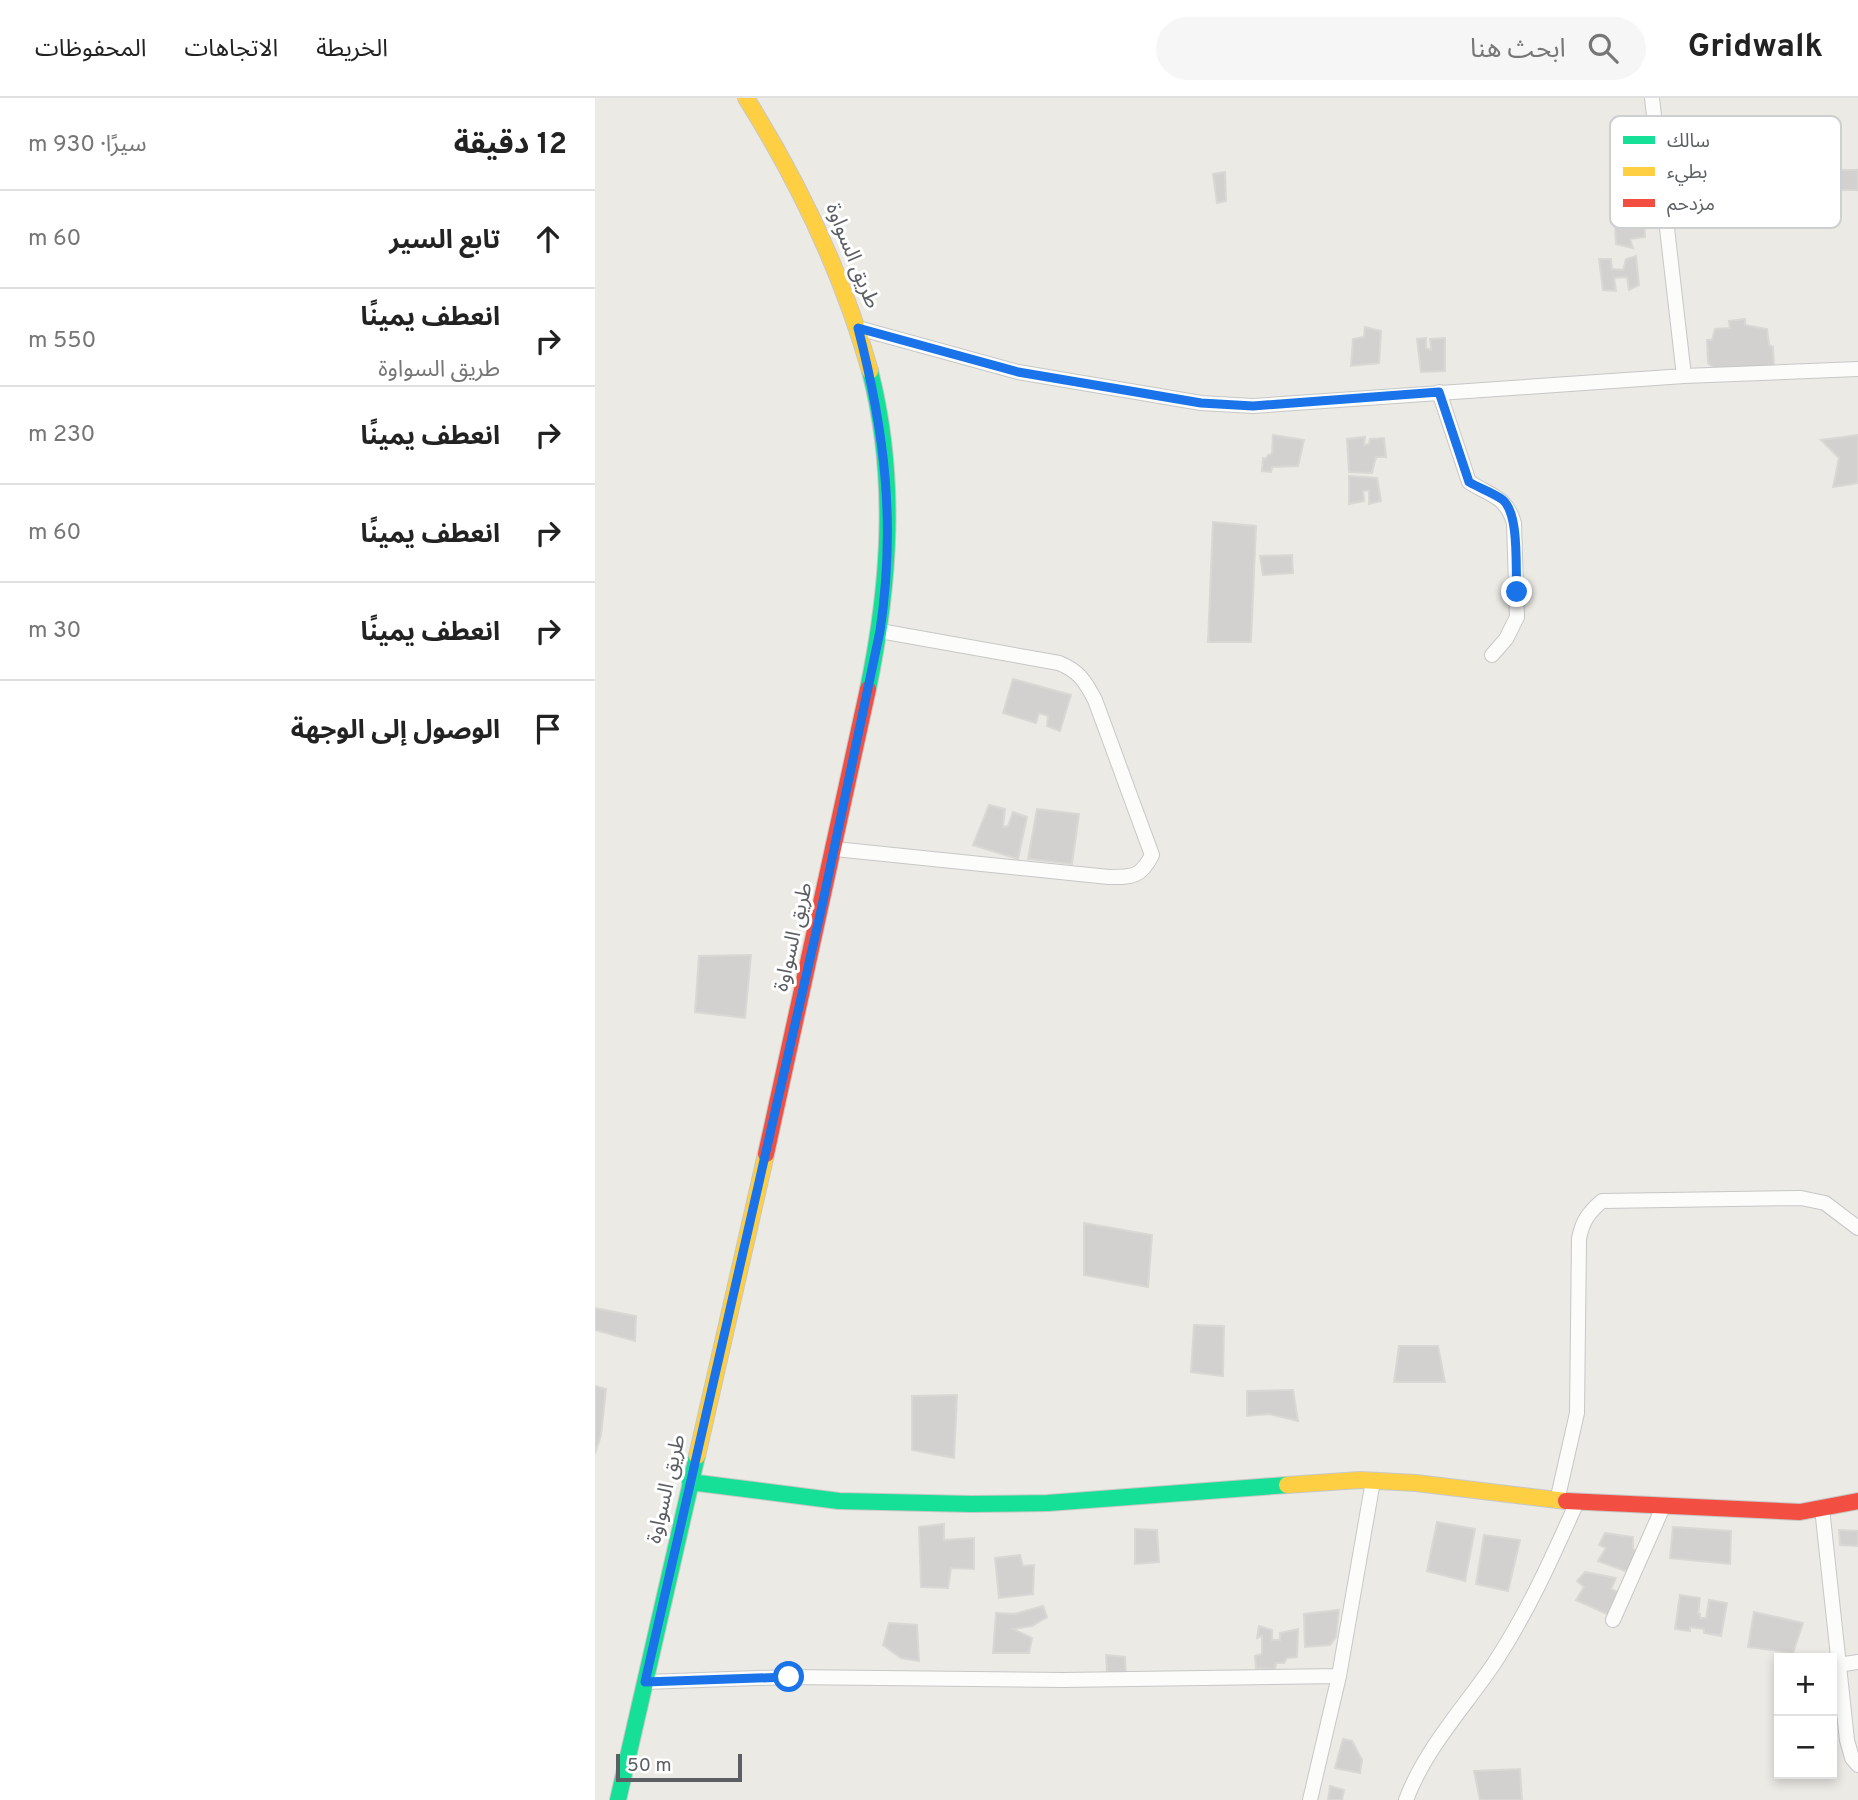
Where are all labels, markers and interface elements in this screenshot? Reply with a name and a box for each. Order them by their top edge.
search box [1156,17,1646,80]
text: Gridwalk [1688,27,1823,69]
icon: search [1584,29,1622,67]
text: ابحث هنا [1470,34,1566,67]
text: المحفوظات [35,35,146,65]
text: الاتجاهات [184,35,278,65]
text: الخريطة [316,35,388,65]
legend [1610,116,1841,228]
text: 12 دقيقة [454,127,567,164]
text: سالك [1667,130,1710,154]
text: سيرًا · 930 m [28,131,146,160]
text: بطيء [1667,161,1707,186]
text: مزدحم [1667,193,1715,218]
street label: طريق السواوة [819,199,885,313]
icon: ahead [529,220,567,258]
text: 60 m [28,225,81,254]
text: تابع السير [389,225,500,258]
text: انعطف يمينًا [361,302,500,335]
icon: right [529,322,567,360]
text: 550 m [28,327,96,356]
text: طريق السواوة [378,356,500,385]
icon: right [529,416,567,454]
text: 230 m [28,421,95,450]
text: انعطف يمينًا [361,421,500,454]
icon: right [529,514,567,552]
text: 60 m [28,519,81,548]
text: انعطف يمينًا [361,519,500,552]
route end [1501,576,1532,607]
icon: right [529,612,567,650]
text: 30 m [28,617,81,646]
text: انعطف يمينًا [361,617,500,650]
icon: arrive [529,710,567,748]
text: الوصول إلى الوجهة [291,715,500,748]
street label: طريق السواوة [768,880,820,994]
street label: طريق السواوة [641,1432,693,1546]
map controls [1774,1653,1837,1779]
button: + [1774,1653,1837,1716]
route start [773,1661,804,1692]
button: − [1774,1716,1837,1779]
scale bar [616,1751,742,1783]
text: 50 m [627,1754,672,1778]

